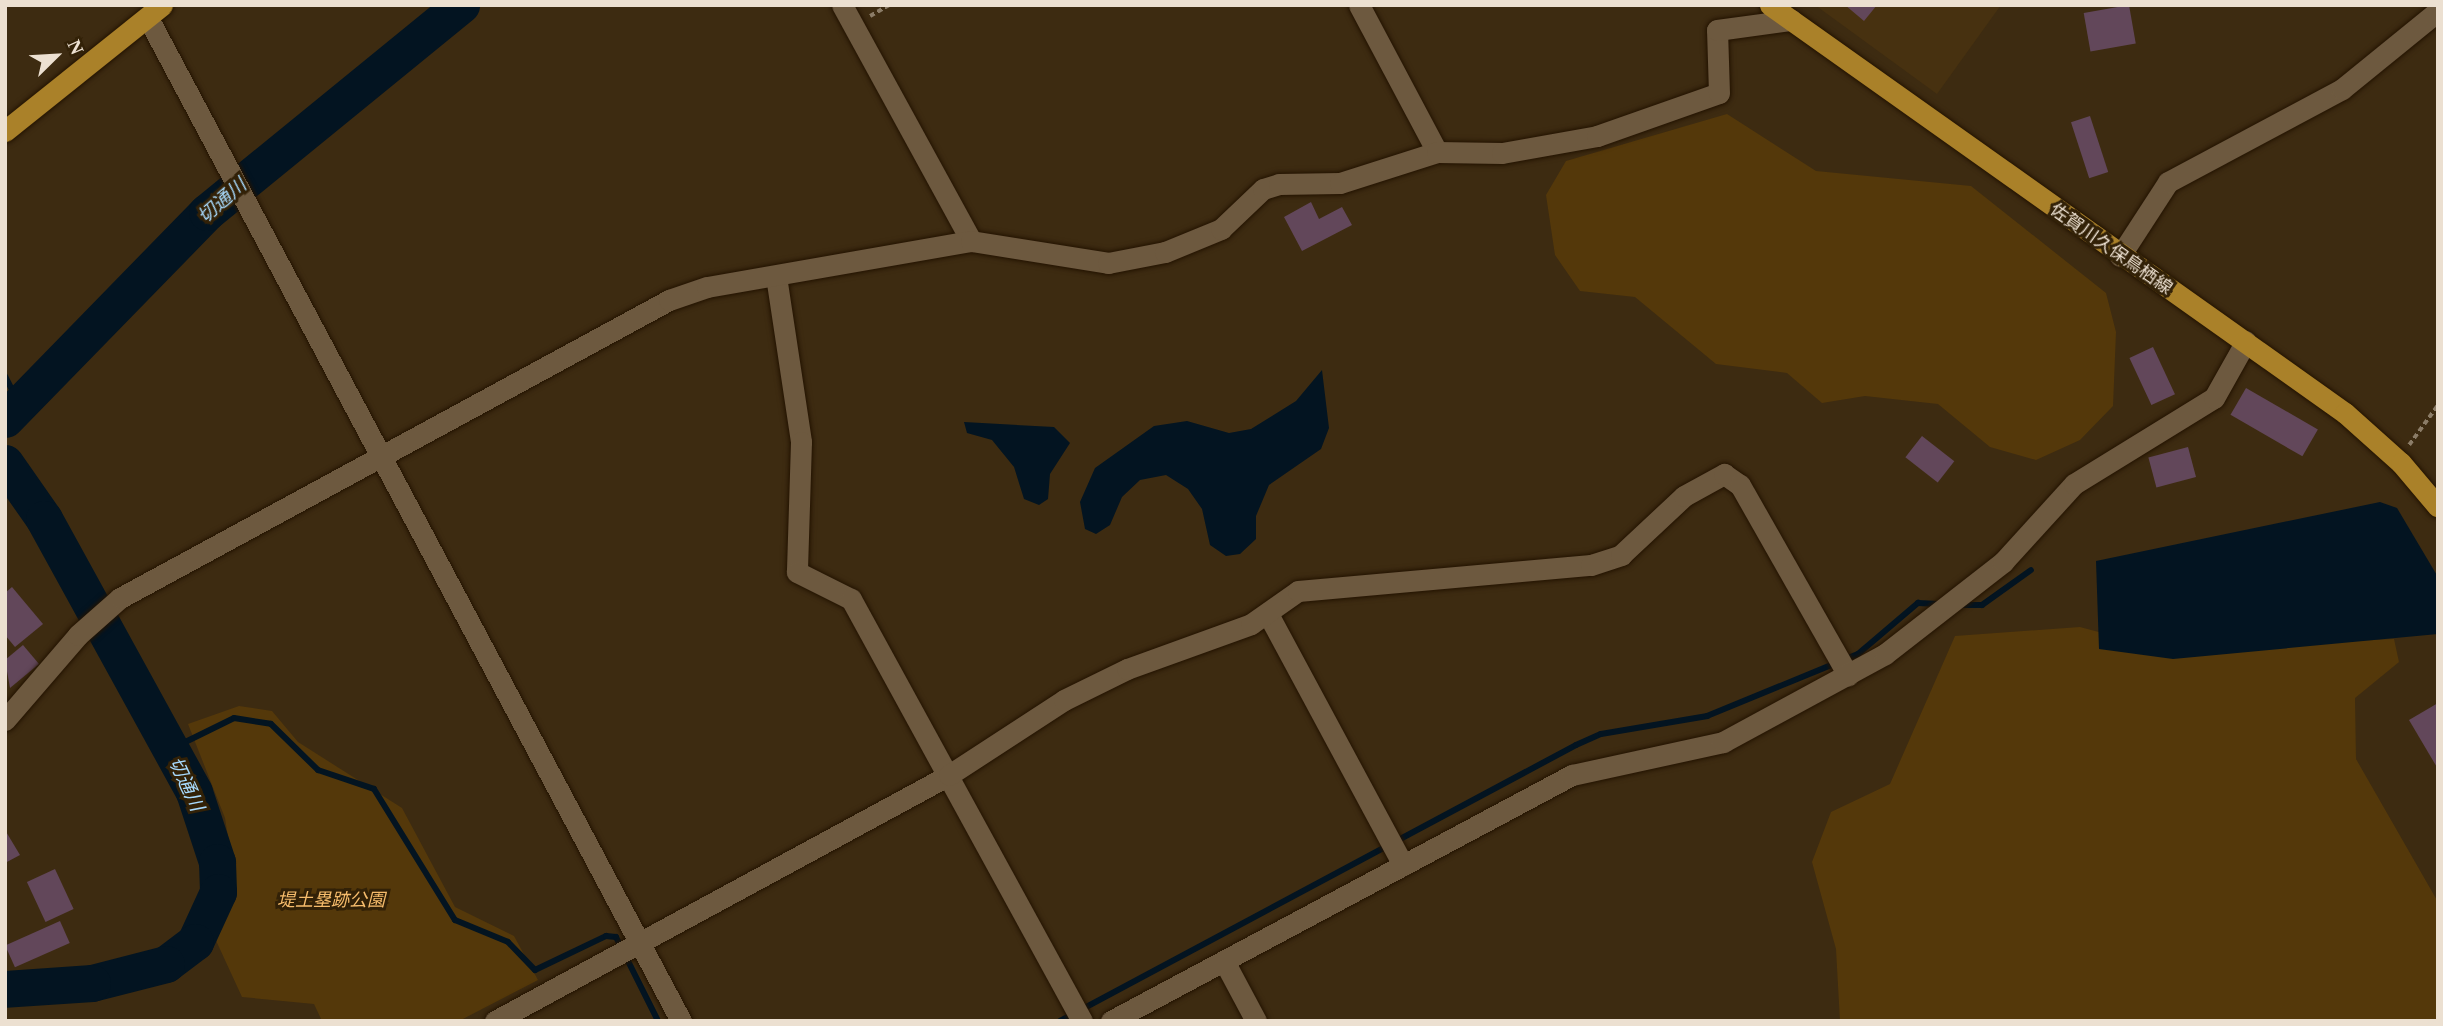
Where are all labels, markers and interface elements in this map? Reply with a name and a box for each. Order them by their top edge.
north arrow [21,21,91,91]
text: N [63,37,88,58]
water label: 切通川 [193,174,251,228]
street label: 佐賀川久保鳥栖線 [2046,199,2176,299]
water label: 切通川 [164,753,208,815]
park label: 堤土塁跡公園 [277,889,385,911]

